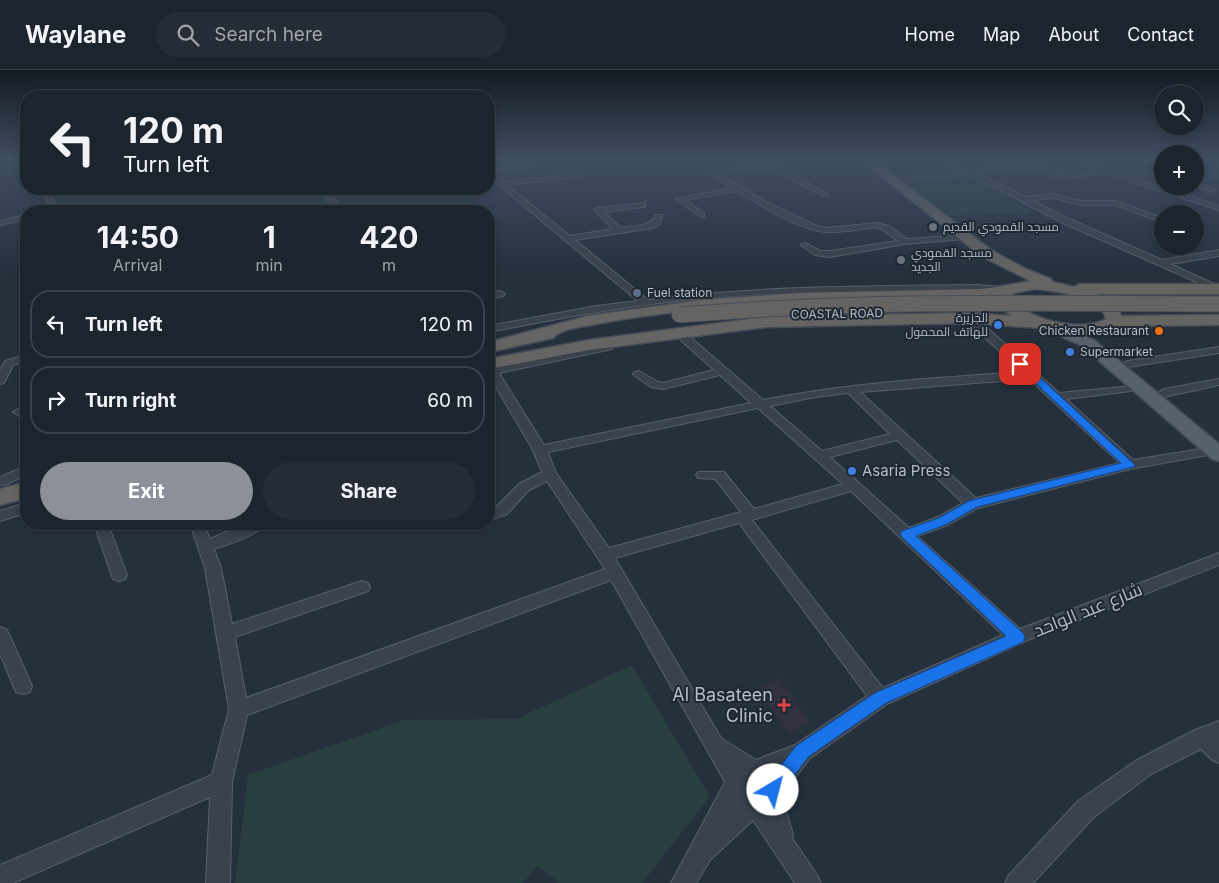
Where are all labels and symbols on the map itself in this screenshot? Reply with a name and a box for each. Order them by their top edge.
place label: مسجد القمودي القديم [943,219,1059,237]
marker: مسجد القمودي القديم [927,221,939,233]
place label: مسجد القمودي الجديد [911,245,992,274]
marker: مسجد القمودي الجديد [895,254,907,266]
place label: Fuel station [647,285,712,300]
marker: Fuel station [631,287,643,299]
street label: COASTAL ROAD [791,305,883,322]
place label: الجزيرة للهاتف المحمول [905,310,988,339]
marker: الجزيرة للهاتف المحمول [992,319,1004,331]
place label: Chicken Restaurant [1039,323,1149,338]
marker: Chicken Restaurant [1153,325,1165,337]
pin [999,343,1041,385]
place label: Supermarket [1080,344,1153,359]
marker: Supermarket [1064,346,1076,358]
place label: Asaria Press [862,461,950,480]
marker: Asaria Press [846,465,858,477]
street label: شارع عبد الواحد [1030,578,1146,643]
place label: Al Basateen Clinic [672,684,773,726]
marker: Al Basateen Clinic [777,698,791,712]
position arrow [746,763,798,815]

